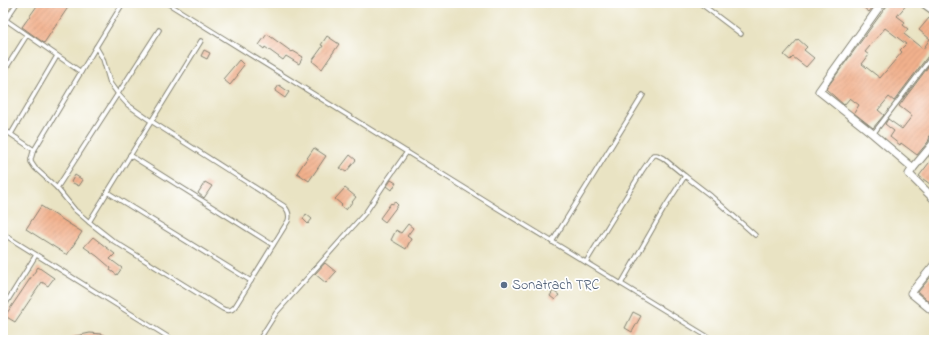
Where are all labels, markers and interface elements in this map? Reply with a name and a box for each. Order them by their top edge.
place label: Sonatrach TRC [512,275,600,296]
marker: Sonatrach TRC [499,280,509,290]

